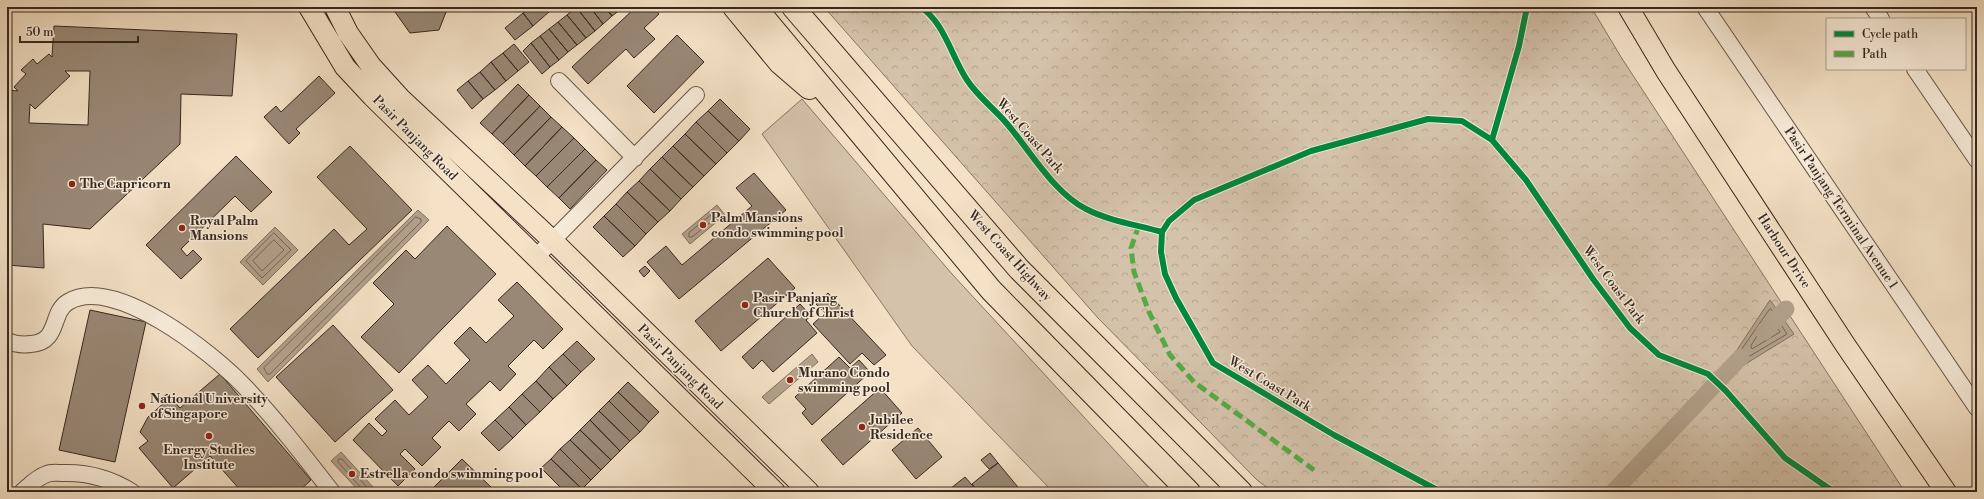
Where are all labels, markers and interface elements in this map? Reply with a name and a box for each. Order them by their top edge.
scale bar [20,18,138,44]
legend [1826,18,1966,70]
text: 50 m [26,25,54,40]
text: Cycle path [1862,27,1918,42]
text: Path [1862,47,1887,62]
street label: Pasir Panjang Road [369,92,461,184]
street label: West Coast Park [993,95,1068,177]
street label: Pasir Panjang Terminal Avenue 1 [1781,124,1901,292]
place label: The Capricorn [80,176,171,192]
marker: The Capricorn [67,179,77,189]
street label: West Coast Highway [964,206,1056,305]
place label: Palm Mansions condo swimming pool [711,210,844,241]
street label: Harbour Drive [1754,211,1814,292]
place label: Royal Palm Mansions [190,213,259,244]
marker: Palm Mansions condo swimming pool [698,220,708,230]
marker: Royal Palm Mansions [177,223,187,233]
street label: West Coast Park [1579,242,1649,328]
place label: Pasir Panjang Church of Christ [753,290,855,321]
marker: Pasir Panjang Church of Christ [740,300,750,310]
street label: Pasir Panjang Road [634,321,726,413]
street label: West Coast Park [1225,353,1315,416]
place label: Murano Condo swimming pool [798,365,891,396]
marker: Murano Condo swimming pool [785,375,795,385]
place label: National University of Singapore [150,391,268,422]
marker: National University of Singapore [137,401,147,411]
place label: Jubilee Residence [868,412,933,443]
marker: Jubilee Residence [857,422,867,432]
marker: Energy Studies Institute [204,431,214,441]
place label: Energy Studies Institute [163,442,255,473]
place label: Estrella condo swimming pool [360,466,544,482]
marker: Estrella condo swimming pool [347,469,357,479]

